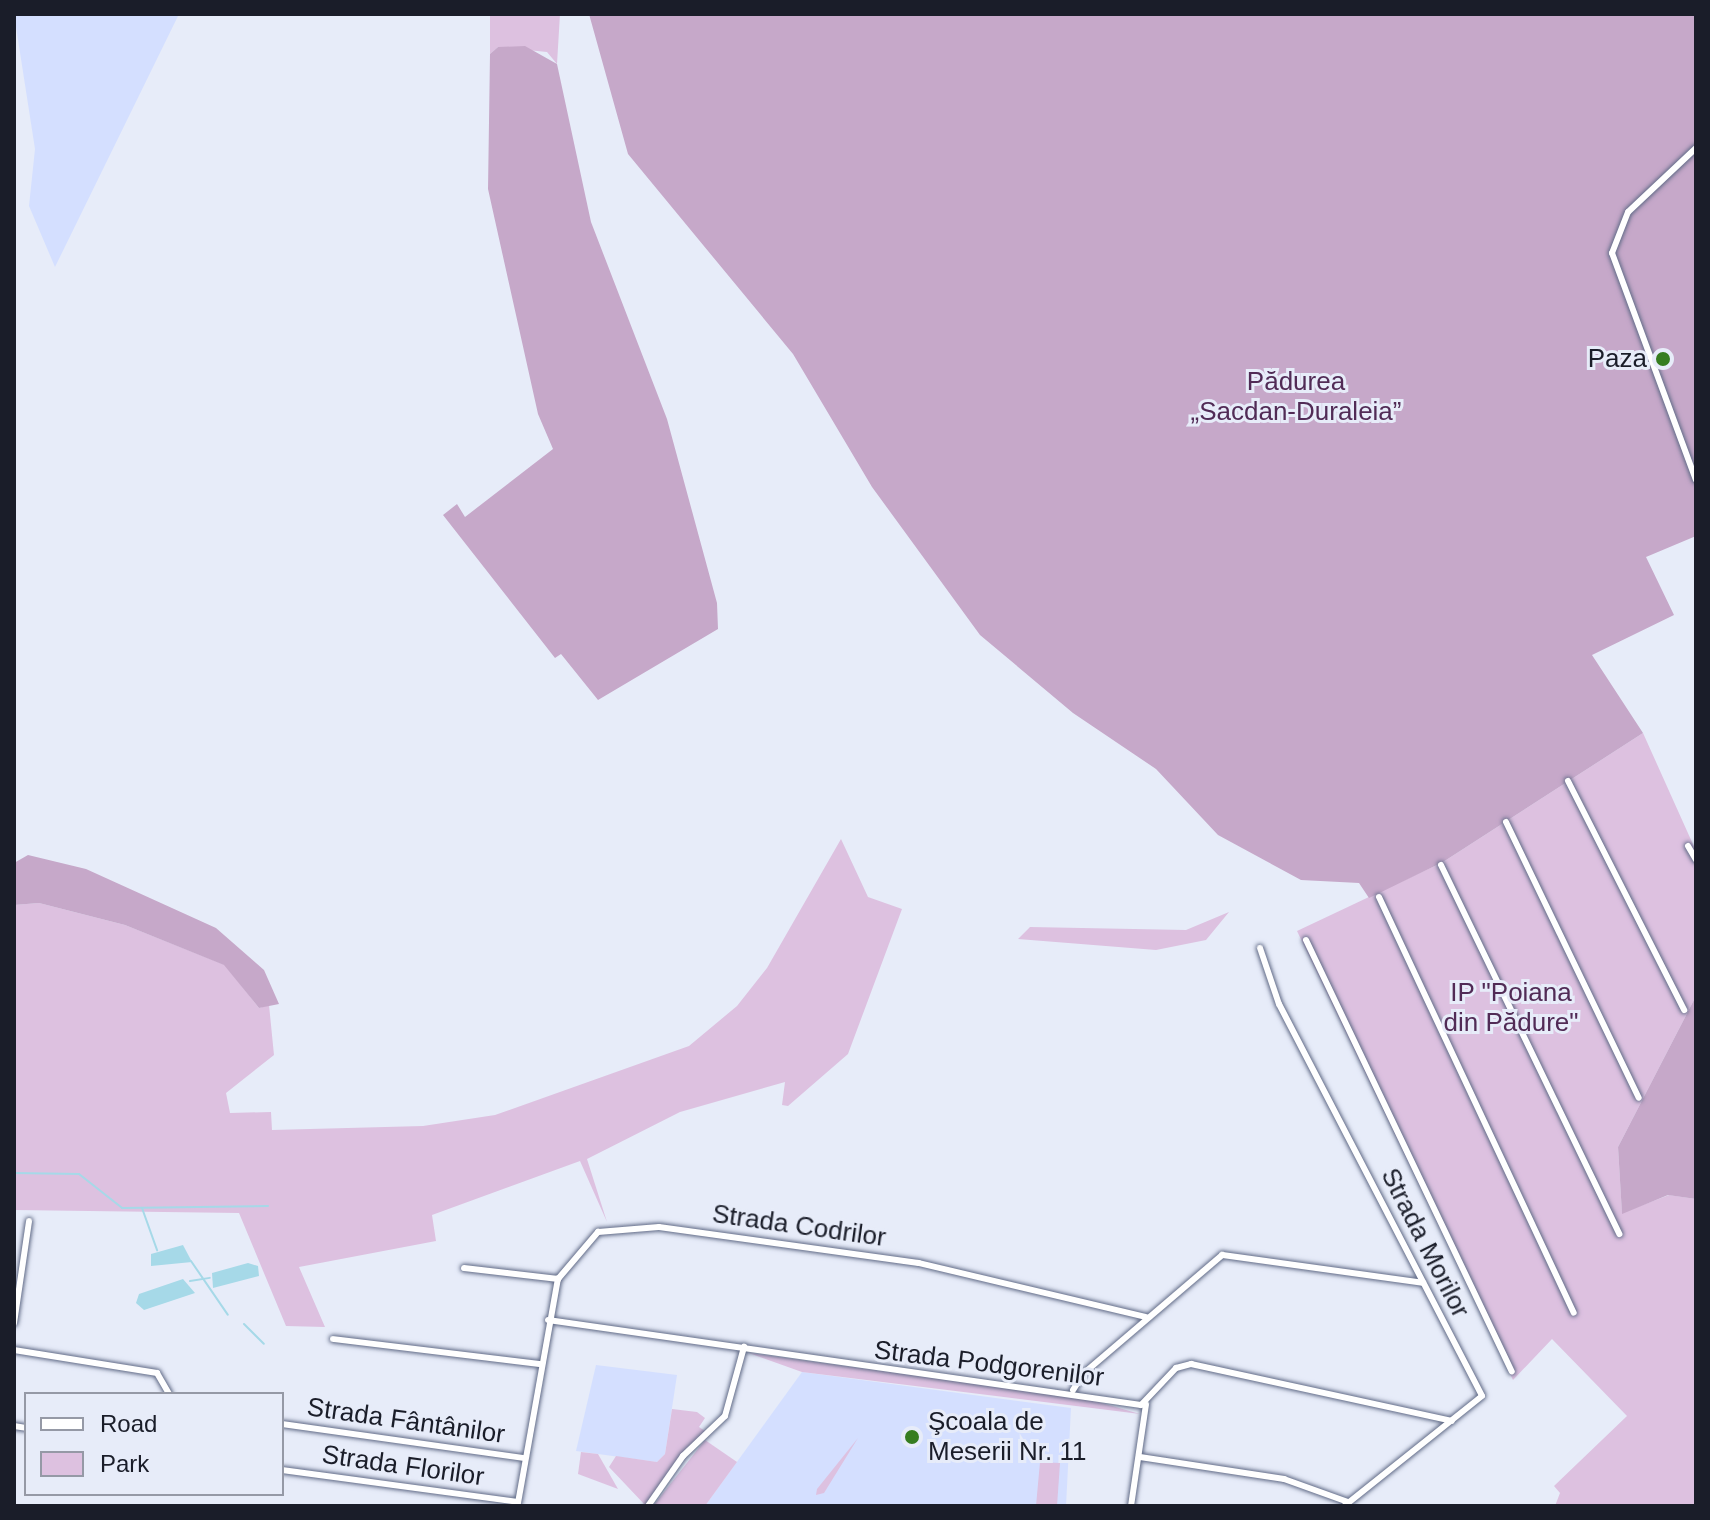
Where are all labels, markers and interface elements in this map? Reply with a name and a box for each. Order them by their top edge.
place label: Paza [1588,343,1647,375]
marker: Paza [1654,350,1672,368]
park label: Pădurea „Sacdan-Duraleia” [1191,366,1401,428]
park label: IP "Poiana din Pădure" [1444,977,1578,1038]
street label: Strada Morilor [1374,1163,1476,1323]
street label: Strada Codrilor [710,1198,888,1254]
street label: Strada Podgorenilor [872,1334,1106,1394]
legend [24,1392,284,1496]
street label: Strada Fântânilor [305,1392,507,1450]
place label: Şcoala de Meserii Nr. 11 [928,1406,1086,1468]
text: Road [100,1410,157,1437]
marker: Şcoala de Meserii Nr. 11 [903,1428,921,1446]
street label: Strada Florilor [320,1439,486,1493]
text: Park [100,1450,149,1477]

